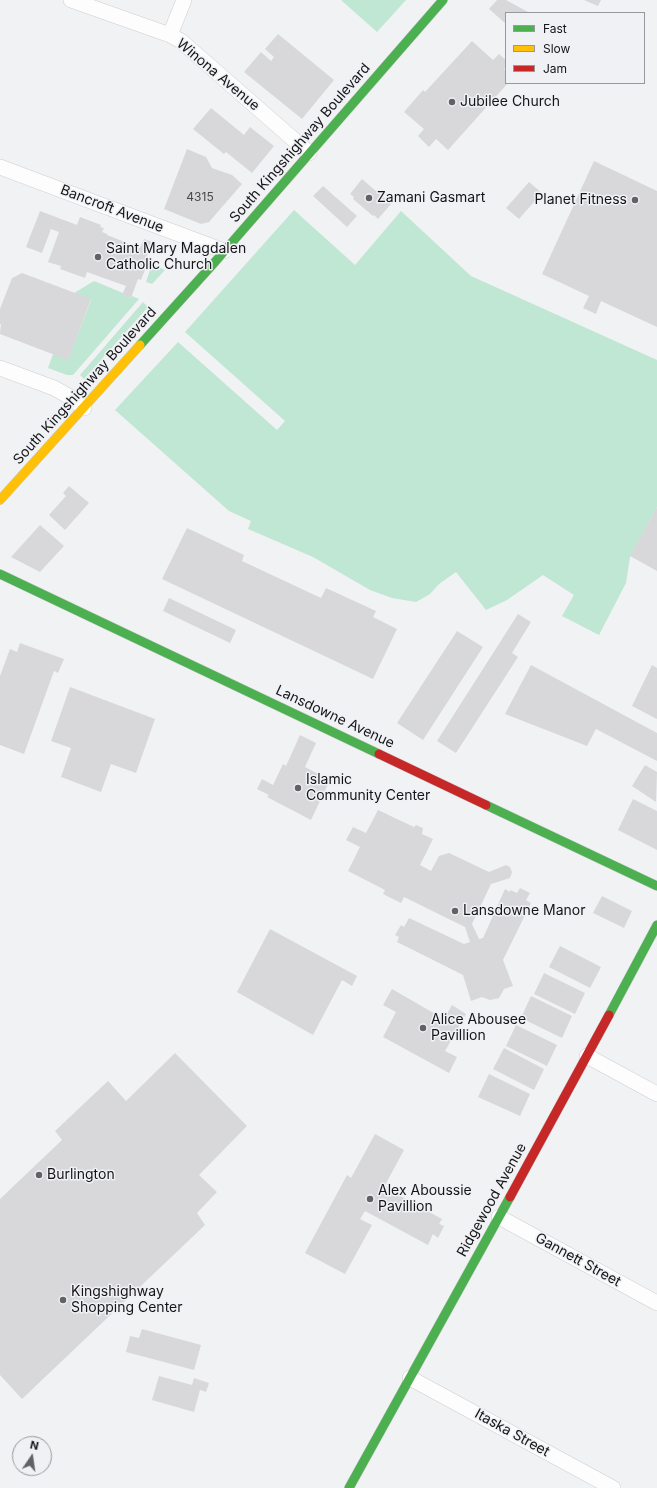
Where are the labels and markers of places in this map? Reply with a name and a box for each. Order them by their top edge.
place label: Jubilee Church [460,94,560,110]
marker: Jubilee Church [447,97,457,107]
place label: Zamani Gasmart [377,190,485,206]
place label: Planet Fitness [534,192,627,208]
marker: Zamani Gasmart [364,193,374,203]
marker: Planet Fitness [630,195,640,205]
place label: Saint Mary Magdalen Catholic Church [106,241,246,274]
marker: Saint Mary Magdalen Catholic Church [93,252,103,262]
place label: Islamic Community Center [306,772,430,804]
marker: Islamic Community Center [293,783,303,793]
place label: Lansdowne Manor [463,903,585,919]
marker: Lansdowne Manor [450,906,460,916]
place label: Alice Abousee Pavillion [431,1012,526,1044]
marker: Alice Abousee Pavillion [418,1023,428,1033]
place label: Burlington [47,1167,115,1183]
marker: Burlington [34,1170,44,1180]
place label: Alex Aboussie Pavillion [378,1183,472,1216]
marker: Alex Aboussie Pavillion [365,1194,375,1204]
place label: Kingshighway Shopping Center [71,1284,183,1316]
marker: Kingshighway Shopping Center [58,1295,68,1305]

